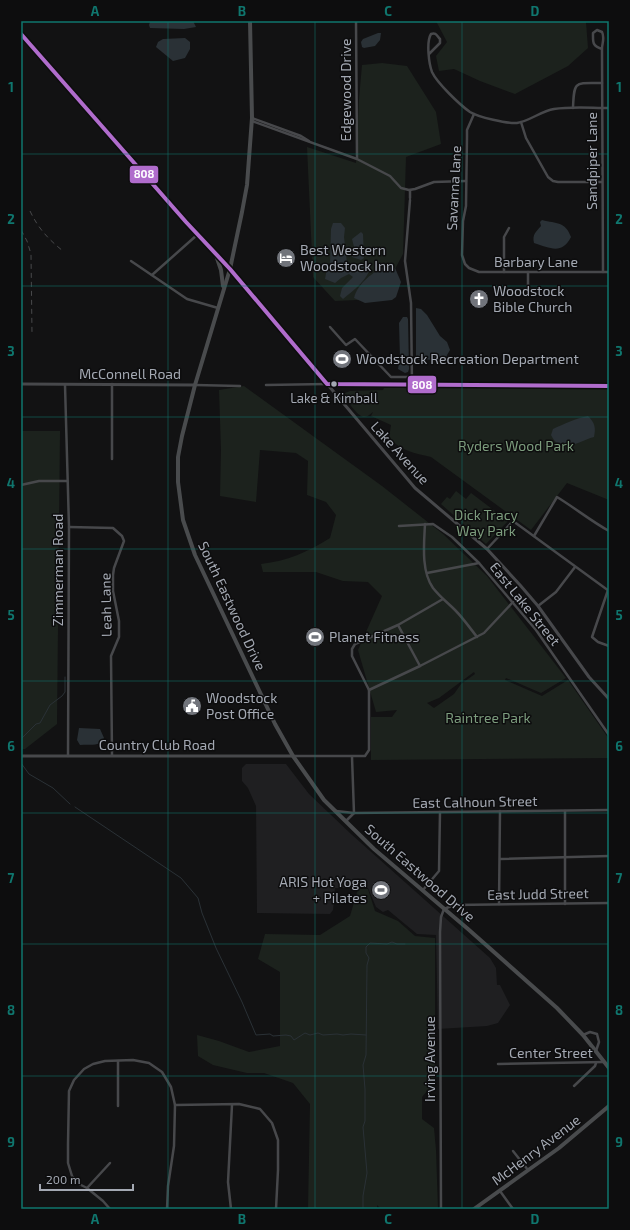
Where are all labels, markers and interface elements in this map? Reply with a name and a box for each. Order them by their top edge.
text: A [91,3,100,19]
text: B [238,3,246,19]
text: C [384,3,392,19]
text: D [531,3,540,19]
street label: Edgewood Drive [337,39,354,141]
text: 1 [8,79,14,95]
text: 1 [616,79,622,95]
street label: Sandpiper Lane [583,112,600,210]
street label: Savanna lane [443,145,464,231]
line badge: 808 [129,165,159,184]
text: 808 [134,167,154,180]
text: 2 [7,211,15,227]
text: 2 [615,211,623,227]
place label: Best Western Woodstock Inn [300,241,394,274]
hotel icon: Best Western Woodstock Inn [275,247,297,269]
street label: Barbary Lane [494,253,578,270]
place label: Woodstock Bible Church [493,282,572,315]
church icon: Woodstock Bible Church [468,288,490,310]
text: 3 [7,343,15,359]
text: 3 [615,343,623,359]
sports icon: Woodstock Recreation Department [331,348,353,370]
place label: Woodstock Recreation Department [356,350,579,367]
street label: McConnell Road [79,365,181,382]
line badge: 808 [407,375,437,394]
text: 808 [412,378,432,391]
marker: Lake & Kimball [329,379,339,389]
place label: Lake & Kimball [290,390,378,406]
street label: Lake Avenue [368,418,433,488]
park label: Ryders Wood Park [458,437,574,454]
text: 4 [7,475,15,491]
text: 4 [615,475,623,491]
park label: Dick Tracy Way Park [454,506,518,539]
street label: Zimmerman Road [49,514,66,626]
street label: South Eastwood Drive [195,539,270,673]
street label: East Lake Street [487,559,564,649]
street label: Leah Lane [96,573,115,637]
text: 5 [7,607,15,623]
text: 5 [615,607,623,623]
sports icon: Planet Fitness [304,626,326,648]
place label: Planet Fitness [329,628,419,645]
place label: Woodstock Post Office [206,689,277,722]
public building icon: Woodstock Post Office [181,695,203,717]
park label: Raintree Park [445,709,531,726]
street label: Country Club Road [99,736,215,753]
text: 6 [7,738,15,754]
text: 6 [615,738,623,754]
street label: East Calhoun Street [412,792,538,811]
street label: South Eastwood Drive [362,820,479,925]
text: 7 [8,870,15,886]
text: 7 [616,870,623,886]
place label: ARIS Hot Yoga + Pilates [279,873,367,906]
sports icon: ARIS Hot Yoga + Pilates [370,879,392,901]
street label: East Judd Street [487,884,589,903]
text: 8 [7,1002,15,1018]
text: 8 [615,1002,623,1018]
street label: Irving Avenue [421,1016,438,1102]
street label: Center Street [509,1044,593,1061]
street label: McHenry Avenue [488,1111,583,1188]
text: 9 [7,1134,15,1150]
text: 9 [615,1134,623,1150]
scale bar [40,1166,133,1192]
text: 200 m [46,1172,80,1186]
text: A [91,1211,100,1227]
text: B [238,1211,246,1227]
text: C [384,1211,392,1227]
text: D [531,1211,540,1227]

